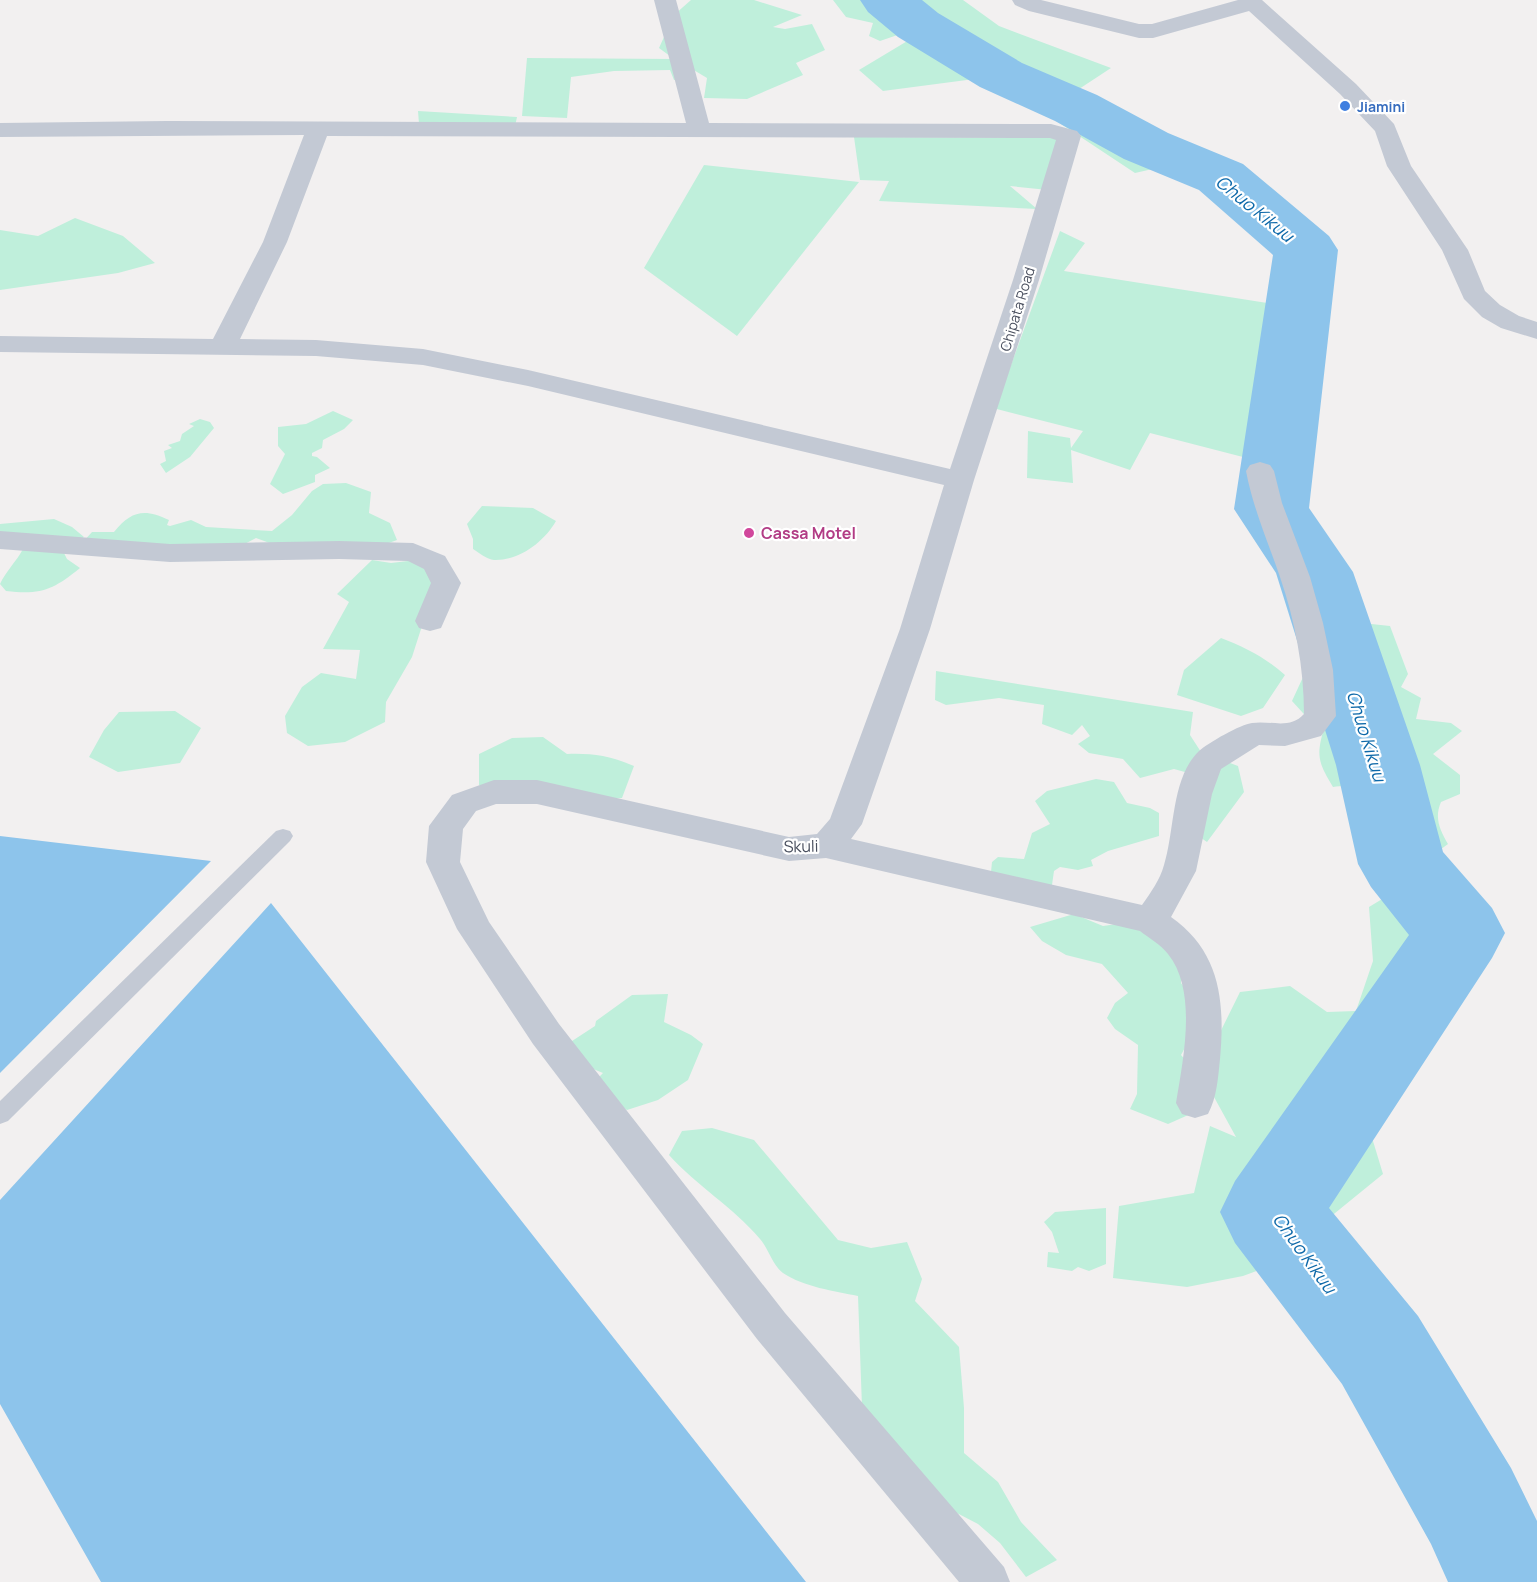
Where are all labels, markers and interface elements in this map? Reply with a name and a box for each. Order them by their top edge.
place label: Jiamini [1357,97,1405,116]
marker: Jiamini [1338,99,1352,113]
water label: Chuo Kikuu [1211,169,1300,248]
street label: Chipata Road [995,265,1039,353]
place label: Cassa Motel [761,522,856,544]
marker: Cassa Motel [742,526,756,540]
water label: Chuo Kikuu [1342,688,1393,786]
street label: Skuli [783,835,819,857]
water label: Chuo Kikuu [1268,1208,1343,1299]

